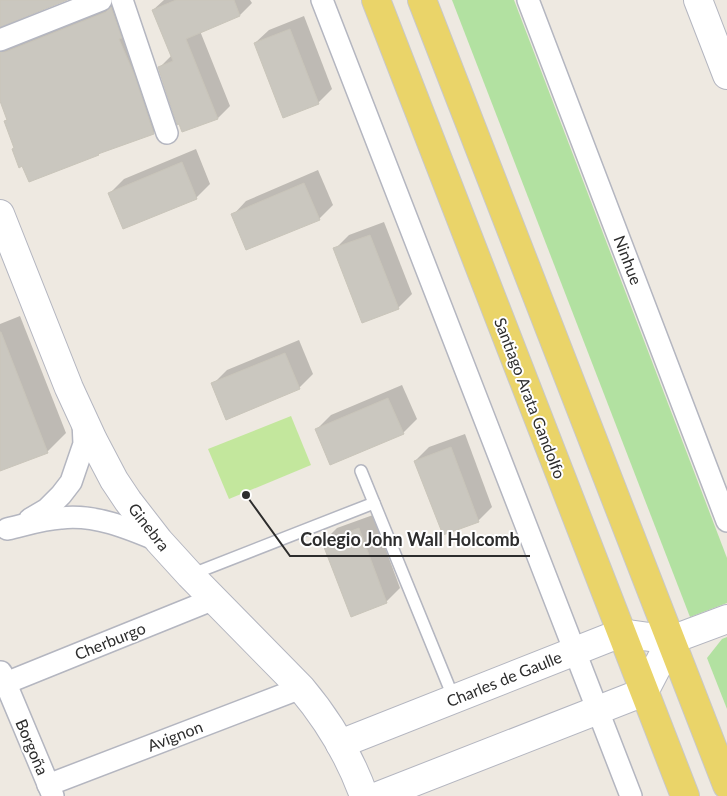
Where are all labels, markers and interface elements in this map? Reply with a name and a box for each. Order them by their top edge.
street label: Ninhue [610,233,647,287]
street label: Santiago Arata Gandolfo [491,315,570,481]
street label: Ginebra [125,499,174,554]
callout: Colegio John Wall Holcomb [290,523,530,556]
text: Colegio John Wall Holcomb [300,528,520,550]
street label: Cherburgo [72,618,148,663]
street label: Charles de Gaulle [443,647,564,710]
street label: Borgoña [12,716,53,778]
street label: Avignon [145,716,205,755]

